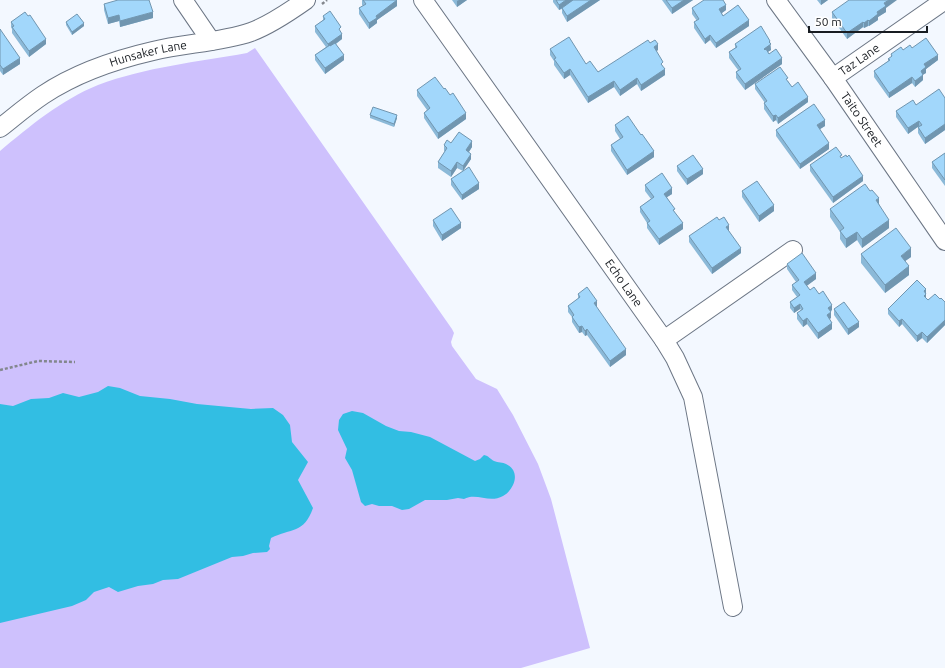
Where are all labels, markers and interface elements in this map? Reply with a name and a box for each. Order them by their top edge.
scale bar [809,8,927,34]
text: 50 m [815,15,842,28]
street label: Hunsaker Lane [108,38,188,69]
street label: Taz Lane [836,41,882,78]
street label: Taito Street [839,89,885,149]
street label: Echo Lane [603,257,645,309]

